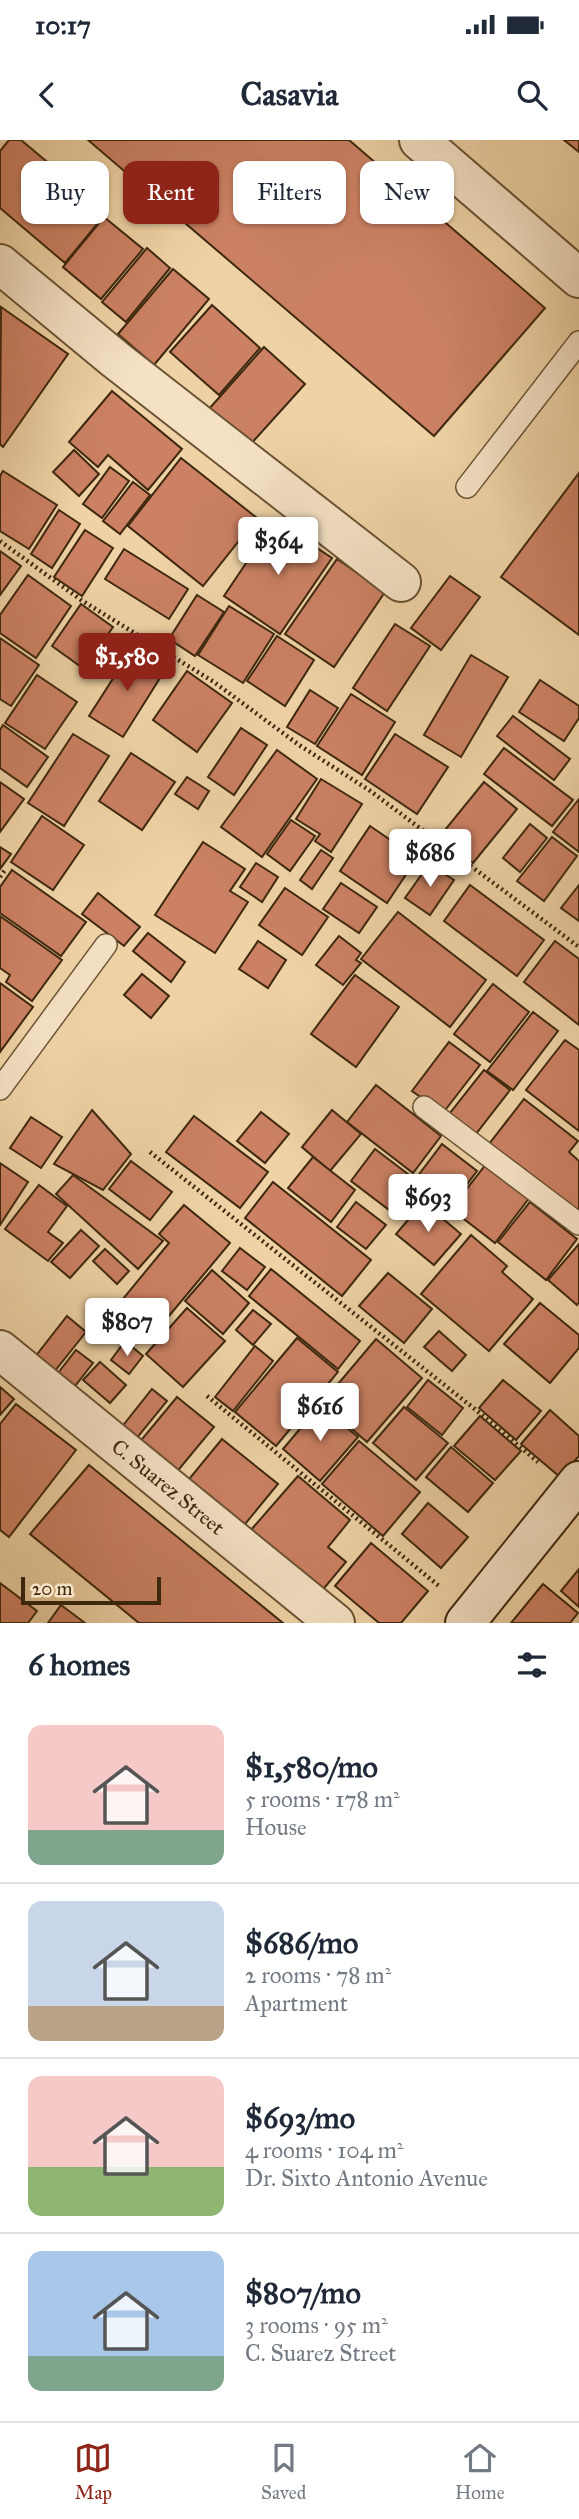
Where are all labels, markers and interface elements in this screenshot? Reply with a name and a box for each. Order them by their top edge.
text: 10:17 [35,9,91,41]
text: Casavia [240,75,339,114]
icon: back [28,76,66,114]
icon: search [513,76,551,114]
chip: Buy [21,161,109,224]
chip: Rent [123,161,219,224]
chip: Filters [233,161,346,224]
chip: New [360,161,454,224]
pin: $364 [237,518,319,577]
text: $364 [254,526,302,554]
pin: $1,580 [70,634,184,693]
text: $1,580 [95,642,159,670]
pin: $686 [389,830,471,889]
text: $686 [405,838,455,866]
pin: $693 [387,1174,469,1234]
text: $693 [404,1183,452,1211]
pin: $807 [86,1298,168,1358]
text: $807 [101,1307,153,1335]
pin: $616 [279,1384,361,1443]
text: $616 [297,1392,343,1420]
street label: C. Suarez Street [106,1433,230,1541]
scale bar [21,1574,161,1606]
text: 20 m [32,1577,73,1600]
icon: filters [513,1646,551,1684]
text: 6 homes [28,1647,130,1683]
text: $1,580/mo [245,1749,378,1785]
icon: home [84,1753,168,1837]
text: 5 rooms · 178 m² [245,1785,400,1813]
text: House [245,1813,307,1841]
text: $686/mo [245,1925,358,1961]
icon: home [84,1929,168,2013]
text: 2 rooms · 78 m² [245,1961,391,1989]
text: Apartment [245,1989,348,2017]
text: $693/mo [245,2100,355,2136]
icon: home [84,2104,168,2188]
text: 4 rooms · 104 m² [245,2136,404,2164]
text: Dr. Sixto Antonio Avenue [245,2164,488,2192]
text: $807/mo [245,2275,361,2311]
icon: home [84,2279,168,2363]
text: 3 rooms · 95 m² [245,2311,388,2339]
text: C. Suarez Street [245,2339,396,2367]
tab: Map [74,2439,112,2504]
tab: Saved [261,2439,306,2504]
tab: Home [455,2439,505,2504]

